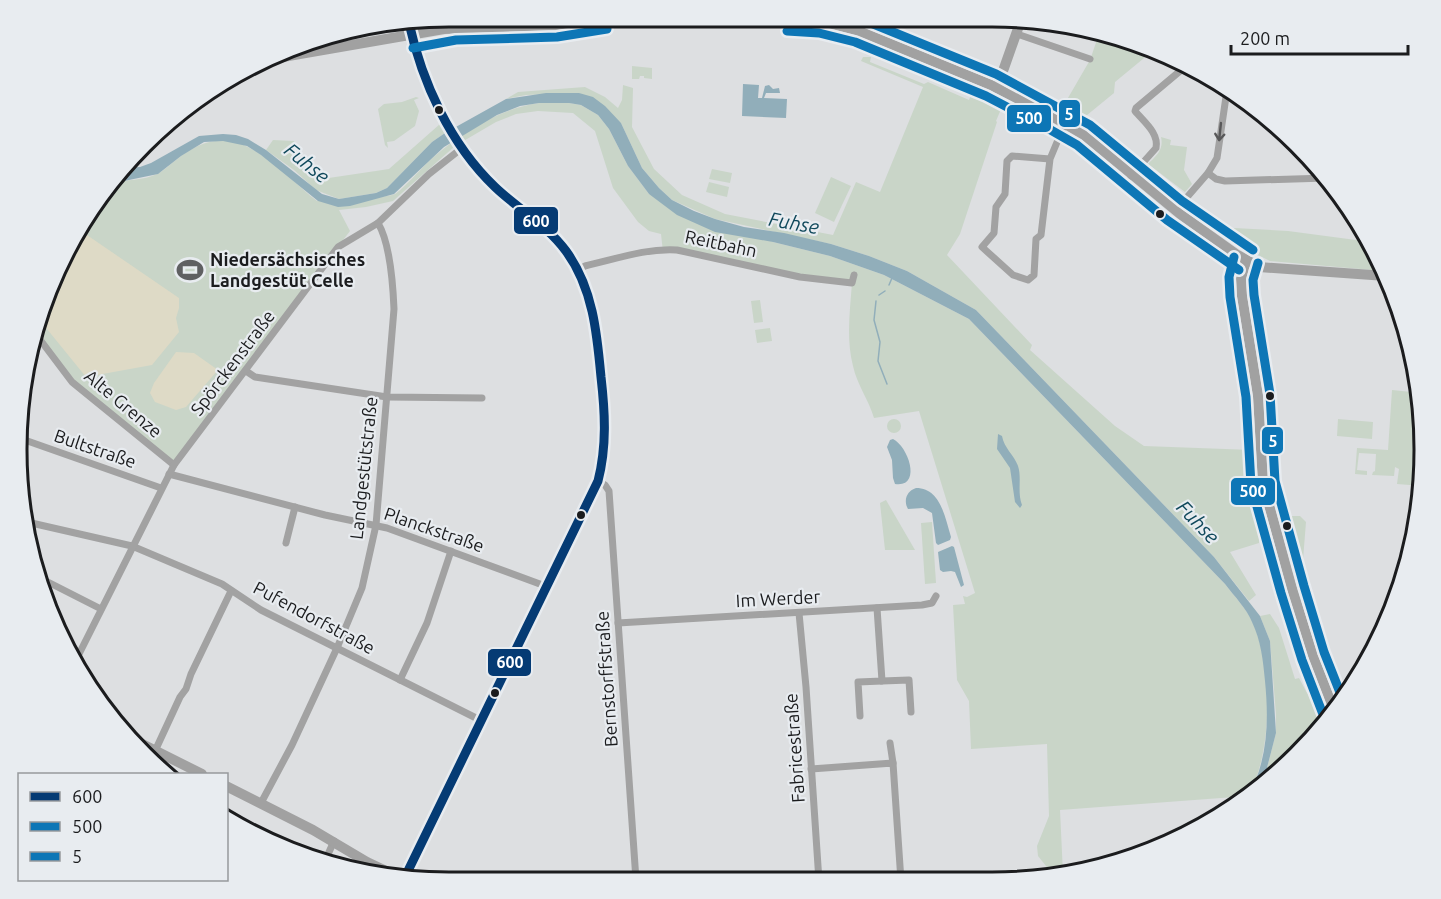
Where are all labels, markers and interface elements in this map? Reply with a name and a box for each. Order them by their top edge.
scale bar [1231,18,1408,56]
text: 200 m [1240,28,1290,48]
line badge: 5 [1058,99,1081,128]
unlabelled marker [433,104,445,116]
line badge: 500 [1006,104,1052,133]
text: 5 [1064,105,1074,123]
text: 500 [1015,109,1043,127]
one-way arrow [1215,122,1226,142]
water label: Fuhse [280,138,334,188]
line badge: 600 [513,206,559,235]
water label: Fuhse [767,207,821,238]
unlabelled marker [1154,208,1166,220]
text: 600 [522,212,550,230]
street label: Reitbahn [683,226,759,260]
place label: Niedersächsisches Landgestüt Celle [210,249,365,290]
sports icon: Niedersächsisches Landgestüt Celle [175,255,205,285]
street label: Spörckenstraße [186,306,278,419]
street label: Alte Grenze [81,365,166,441]
unlabelled marker [1264,390,1276,402]
street label: Landgestütstraße [346,395,380,540]
street label: Bultstraße [52,425,139,471]
line badge: 5 [1261,426,1284,455]
text: 5 [1268,432,1278,450]
line badge: 500 [1230,477,1276,506]
text: 500 [1239,482,1267,500]
water label: Fuhse [1172,495,1224,548]
street label: Planckstraße [382,503,487,555]
unlabelled marker [575,509,587,521]
unlabelled marker [1281,520,1293,532]
street label: Pufendorfstraße [250,577,379,658]
street label: Im Werder [735,586,821,610]
street label: Bernstorffstraße [591,610,621,748]
line badge: 600 [487,648,532,677]
text: 600 [496,653,524,671]
unlabelled marker [489,687,501,699]
street label: Fabricestraße [780,693,808,804]
legend [18,773,228,881]
text: 600 [72,786,102,806]
text: 500 [72,816,102,836]
text: 5 [72,846,82,866]

